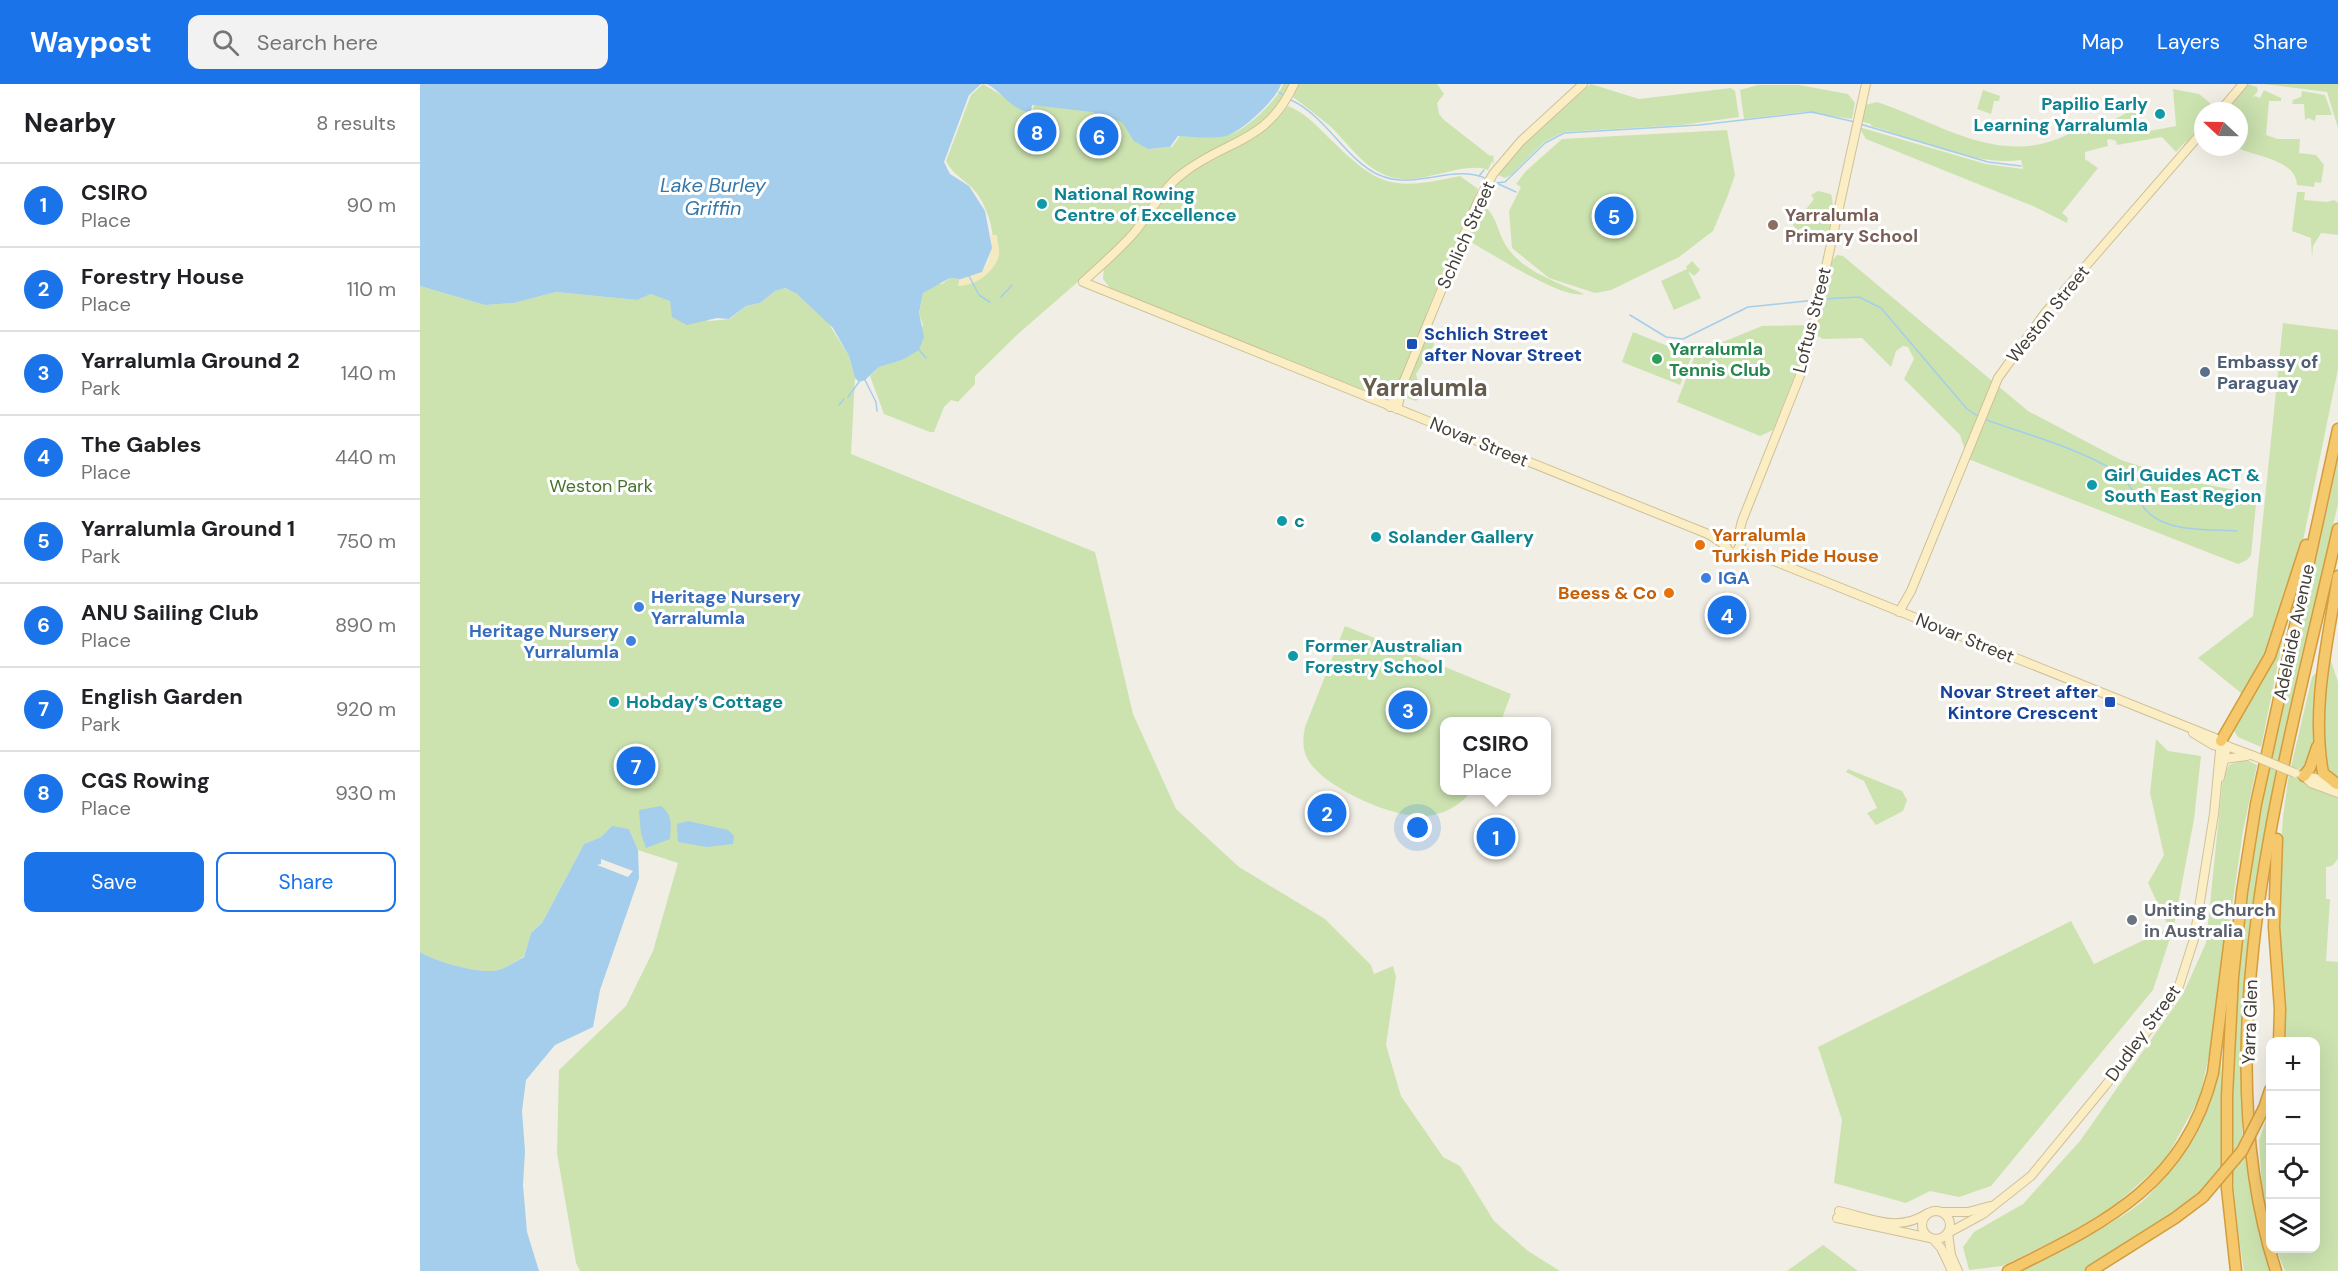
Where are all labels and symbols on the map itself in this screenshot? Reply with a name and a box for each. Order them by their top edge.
place label: Papilio Early Learning Yarralumla [1974,92,2148,137]
north arrow [2194,102,2248,156]
marker: Papilio Early Learning Yarralumla [2153,107,2167,121]
pin: 8 [1018,110,1056,154]
pin: 6 [1080,113,1118,158]
water label: Lake Burley Griffin [660,172,767,221]
street label: Schlich Street [1431,177,1501,293]
place label: National Rowing Centre of Excellence [1054,182,1237,227]
pin: 5 [1594,194,1634,238]
marker: National Rowing Centre of Excellence [1035,197,1049,211]
place label: Yarralumla Primary School [1785,203,1918,248]
marker: Yarralumla Primary School [1766,218,1780,232]
street label: Weston Street [2001,260,2095,368]
street label: Loftus Street [1787,265,1837,375]
place label: Schlich Street after Novar Street [1424,322,1582,367]
marker: Schlich Street after Novar Street [1405,337,1419,351]
place label: Yarralumla Tennis Club [1669,337,1771,382]
place label: Embassy of Paraguay [2217,350,2318,395]
marker: Yarralumla Tennis Club [1650,352,1664,366]
marker: Embassy of Paraguay [2198,365,2212,379]
district label: Yarralumla [1362,372,1488,403]
street label: Novar Street [1426,411,1532,473]
place label: Girl Guides ACT & South East Region [2104,463,2262,508]
park label: Weston Park [549,474,653,498]
marker: Girl Guides ACT & South East Region [2085,478,2099,492]
place label: c [1294,509,1305,533]
marker: c [1275,514,1289,528]
place label: Yarralumla Turkish Pide House [1712,523,1879,568]
place label: Solander Gallery [1388,525,1534,549]
marker: Solander Gallery [1369,530,1383,544]
marker: Yarralumla Turkish Pide House [1693,538,1707,552]
street label: Adelaide Avenue [2268,562,2320,702]
place label: IGA [1718,566,1750,590]
marker: IGA [1699,571,1713,585]
place label: Beess & Co [1558,581,1657,605]
place label: Heritage Nursery Yarralumla [651,585,801,630]
marker: Beess & Co [1662,586,1676,600]
pin: 4 [1708,592,1746,638]
marker: Heritage Nursery Yarralumla [632,600,646,614]
street label: Novar Street [1912,607,2018,669]
place label: Heritage Nursery Yurralumla [469,619,619,664]
marker: Heritage Nursery Yurralumla [624,634,638,648]
place label: Former Australian Forestry School [1305,634,1462,679]
marker: Former Australian Forestry School [1286,649,1300,663]
place label: Novar Street after Kintore Crescent [1940,680,2098,725]
pin: 3 [1388,688,1428,732]
place label: Hobday’s Cottage [626,690,783,714]
marker: Hobday’s Cottage [607,695,621,709]
marker: Novar Street after Kintore Crescent [2103,695,2117,709]
pin: 7 [616,744,656,788]
pin: 2 [1308,790,1346,836]
your location [1403,813,1432,842]
pin: 1 [1476,814,1516,860]
place label: Uniting Church in Australia [2144,898,2276,943]
marker: Uniting Church in Australia [2125,913,2139,927]
street label: Yarra Glen [2237,979,2263,1065]
street label: Dudley Street [2100,980,2186,1086]

